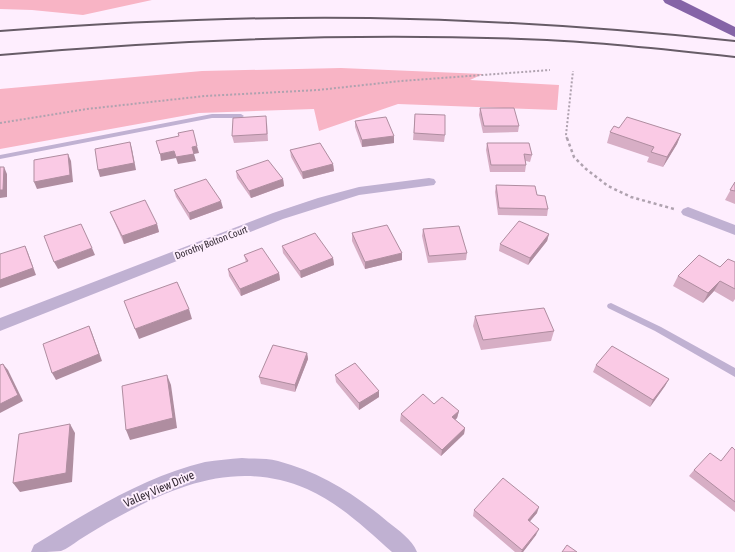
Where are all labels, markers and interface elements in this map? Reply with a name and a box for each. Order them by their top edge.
street label: Dorothy Bolton Court [173,224,249,261]
street label: Valley View Drive [122,468,196,510]

